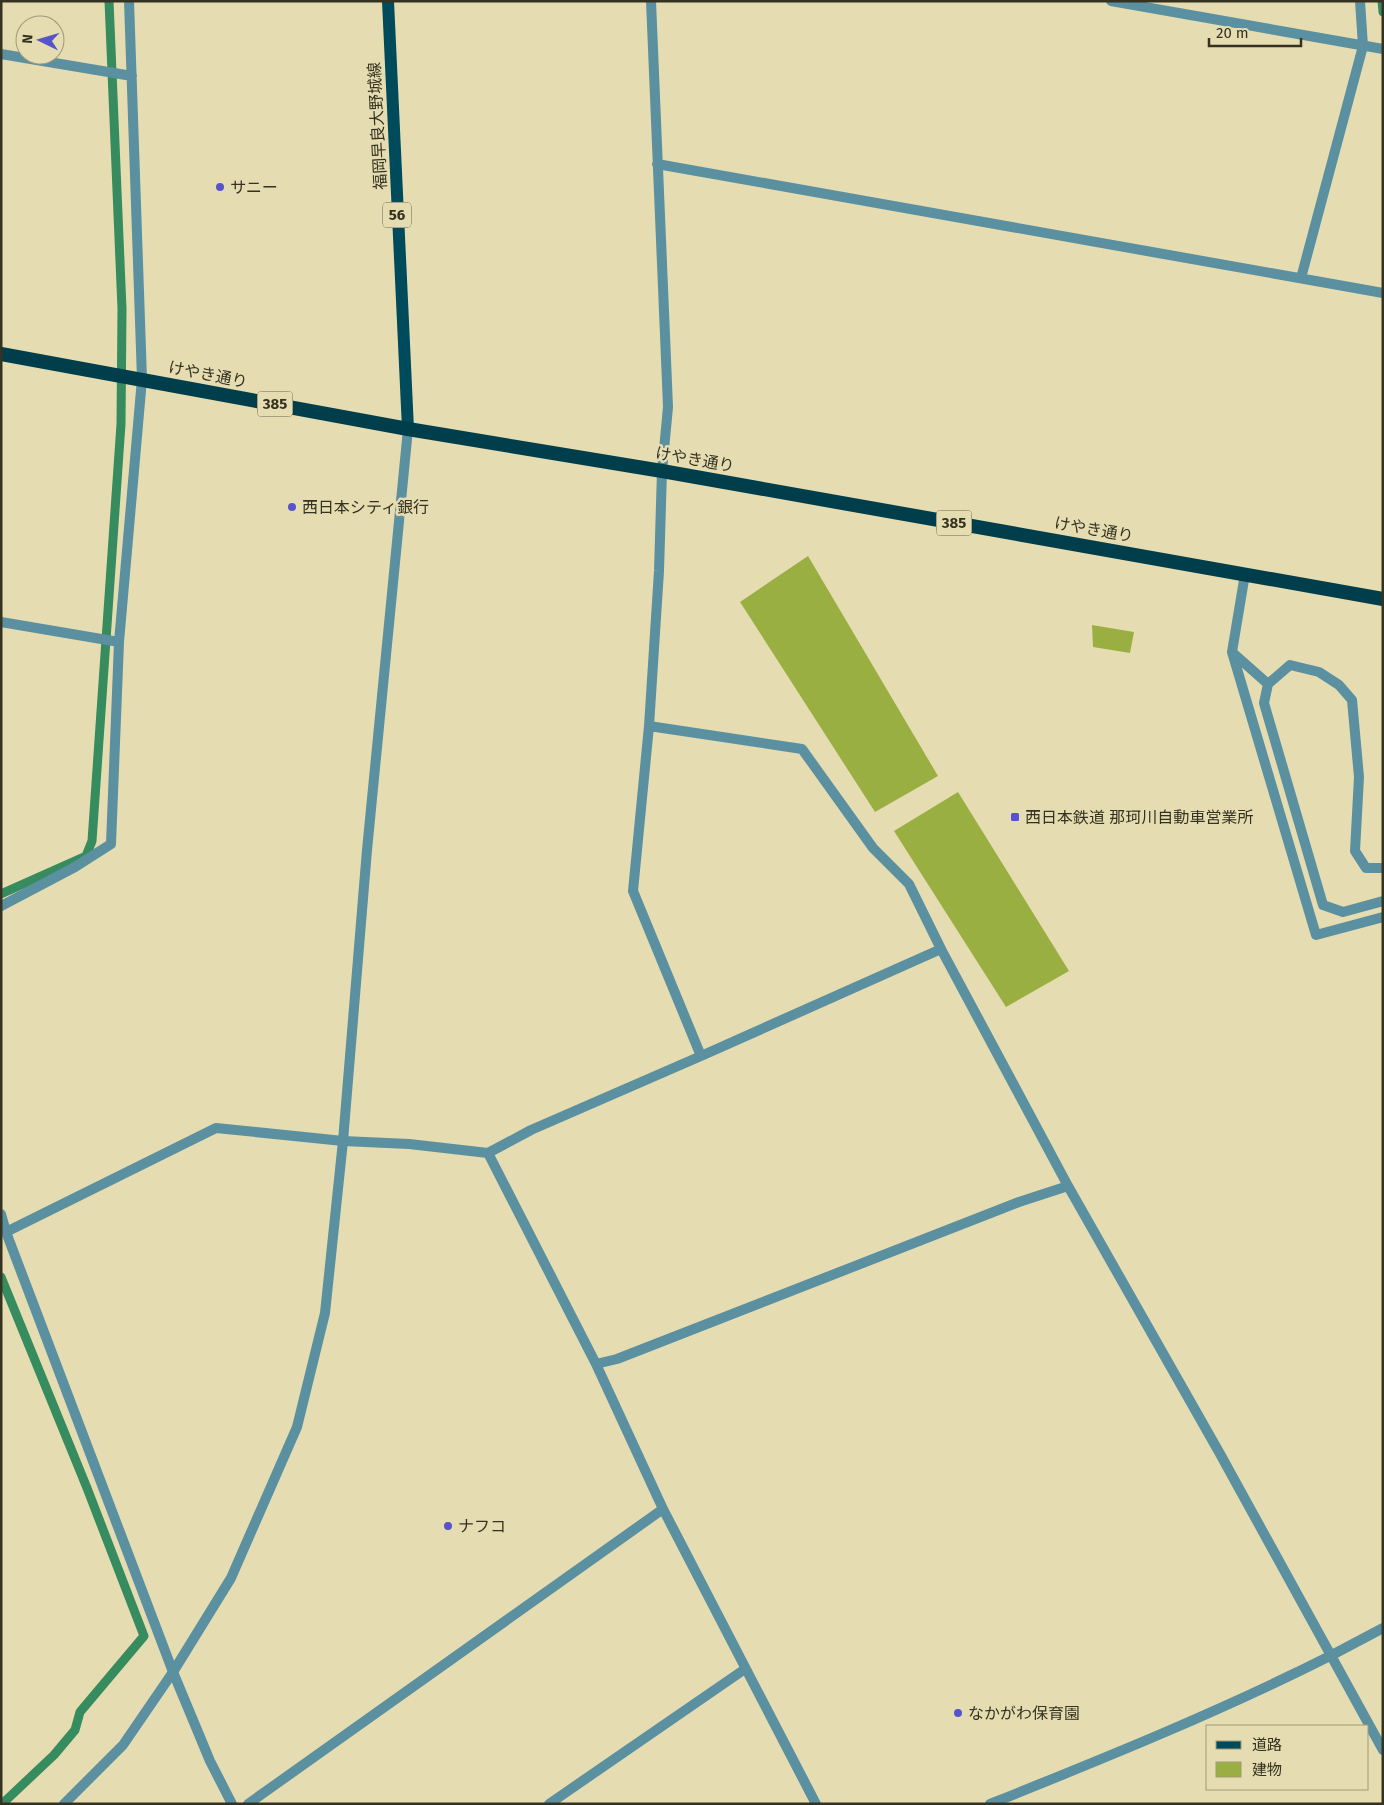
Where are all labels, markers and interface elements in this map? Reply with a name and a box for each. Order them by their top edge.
north arrow [15,15,65,65]
scale bar [1209,15,1302,47]
text: 20 m [1216,24,1249,42]
text: N [19,34,36,44]
street label: 福岡早良大野城線 [365,62,390,190]
place label: サニー [230,178,278,197]
marker: サニー [214,181,226,193]
road number: 56 [383,202,411,228]
street label: けやき通り [167,358,249,391]
road number: 385 [258,392,292,416]
street label: けやき通り [654,443,736,476]
place label: 西日本シティ銀行 [302,498,429,517]
marker: 西日本シティ銀行 [286,501,298,513]
road number: 385 [936,510,972,536]
street label: けやき通り [1053,513,1135,546]
place label: 西日本鉄道 那珂川自動車営業所 [1025,808,1253,827]
marker: 西日本鉄道 那珂川自動車営業所 [1009,811,1021,823]
place label: ナフコ [458,1517,506,1536]
marker: ナフコ [442,1520,454,1532]
place label: なかがわ保育園 [968,1704,1080,1723]
marker: なかがわ保育園 [952,1707,964,1719]
legend [1206,1725,1369,1790]
text: 道路 [1252,1736,1282,1754]
text: 建物 [1252,1761,1282,1779]

